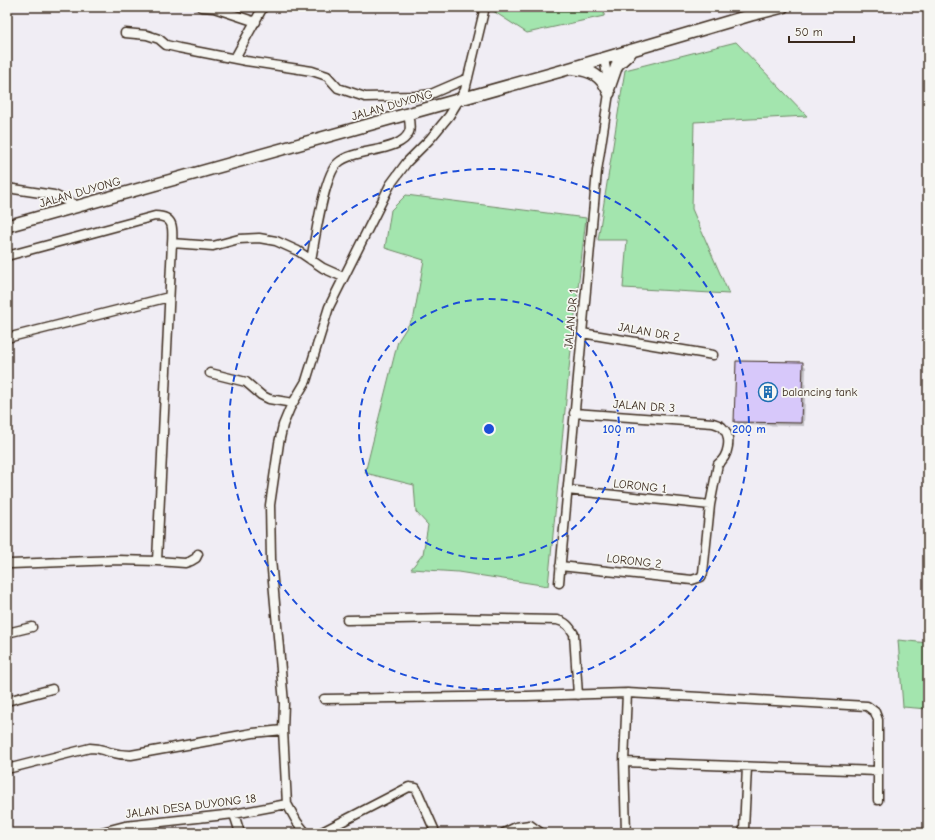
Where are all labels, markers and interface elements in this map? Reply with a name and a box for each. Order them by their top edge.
scale bar [789,18,854,44]
text: 50 m [795,25,823,39]
street label: JALAN DUYONG [350,87,435,123]
street label: JALAN DUYONG [38,174,123,210]
street label: JALAN DR 1 [561,288,581,350]
street label: JALAN DR 2 [617,320,681,344]
building icon: balancing tank [757,381,779,403]
place label: balancing tank [782,385,857,399]
street label: JALAN DR 3 [613,397,675,415]
centre of rings [482,422,496,436]
text: 100 m [603,422,635,436]
text: 200 m [732,422,766,436]
street label: LORONG 1 [613,476,668,496]
street label: LORONG 2 [606,551,662,571]
street label: JALAN DESA DUYONG 18 [125,791,257,821]

